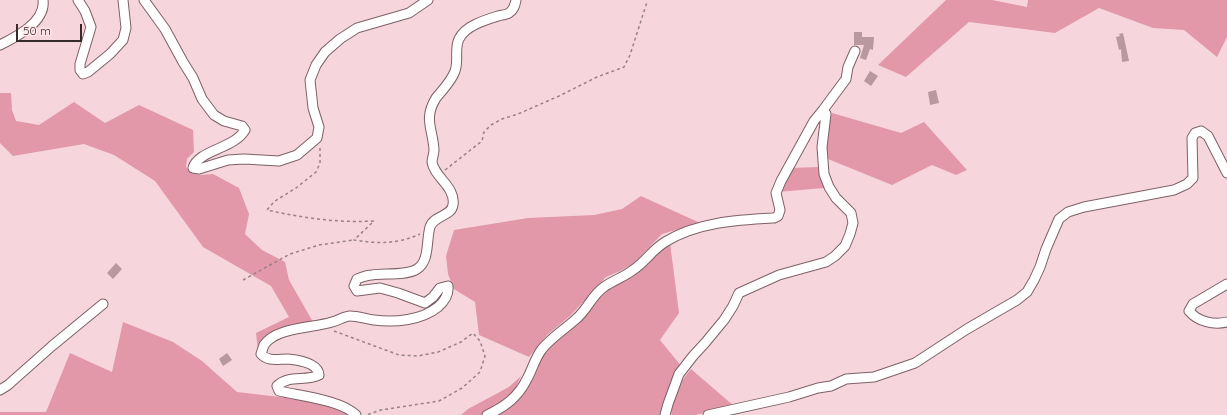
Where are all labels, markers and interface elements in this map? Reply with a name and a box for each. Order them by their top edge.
scale bar [18,16,84,42]
text: 50 m [23,23,51,38]

